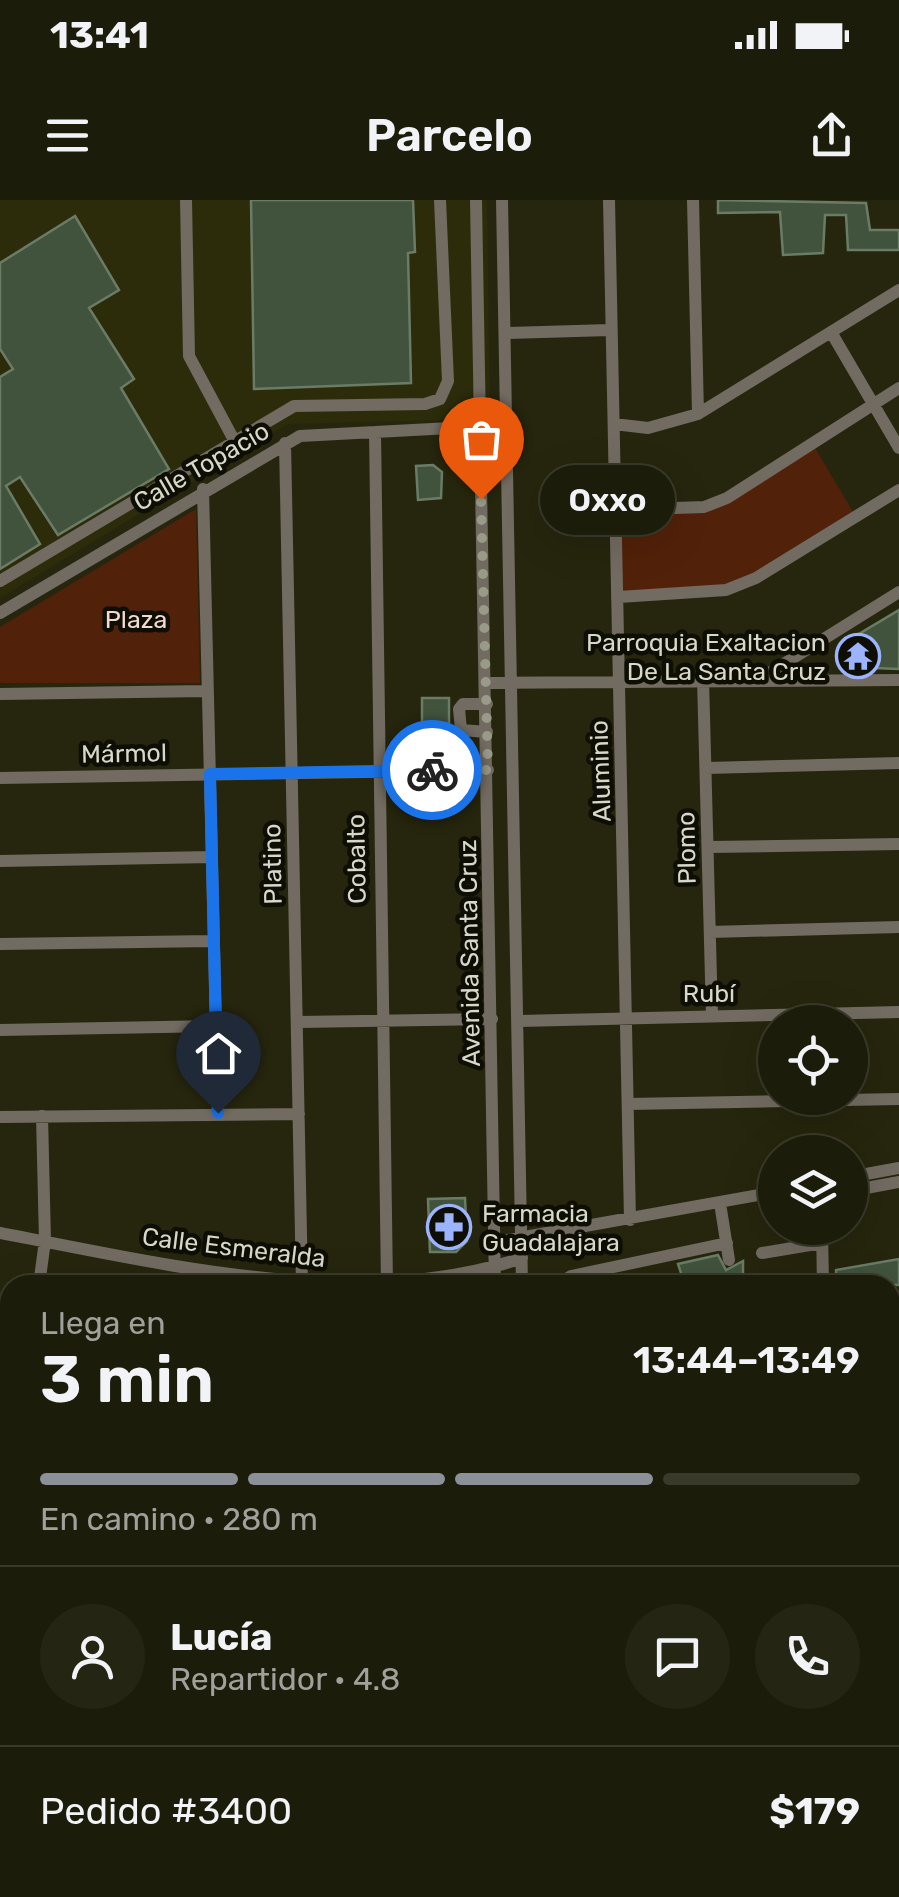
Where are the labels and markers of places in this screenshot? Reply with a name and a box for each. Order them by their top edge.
pin [439,397,524,500]
callout: Oxxo [541,464,676,534]
place label: Parroquia Exaltacion De La Santa Cruz [586,628,826,686]
temple icon: Parroquia Exaltacion De La Santa Cruz [835,633,881,679]
pin [176,1011,261,1114]
place label: Farmacia Guadalajara [482,1199,620,1257]
pharmacy icon: Farmacia Guadalajara [426,1204,472,1250]

